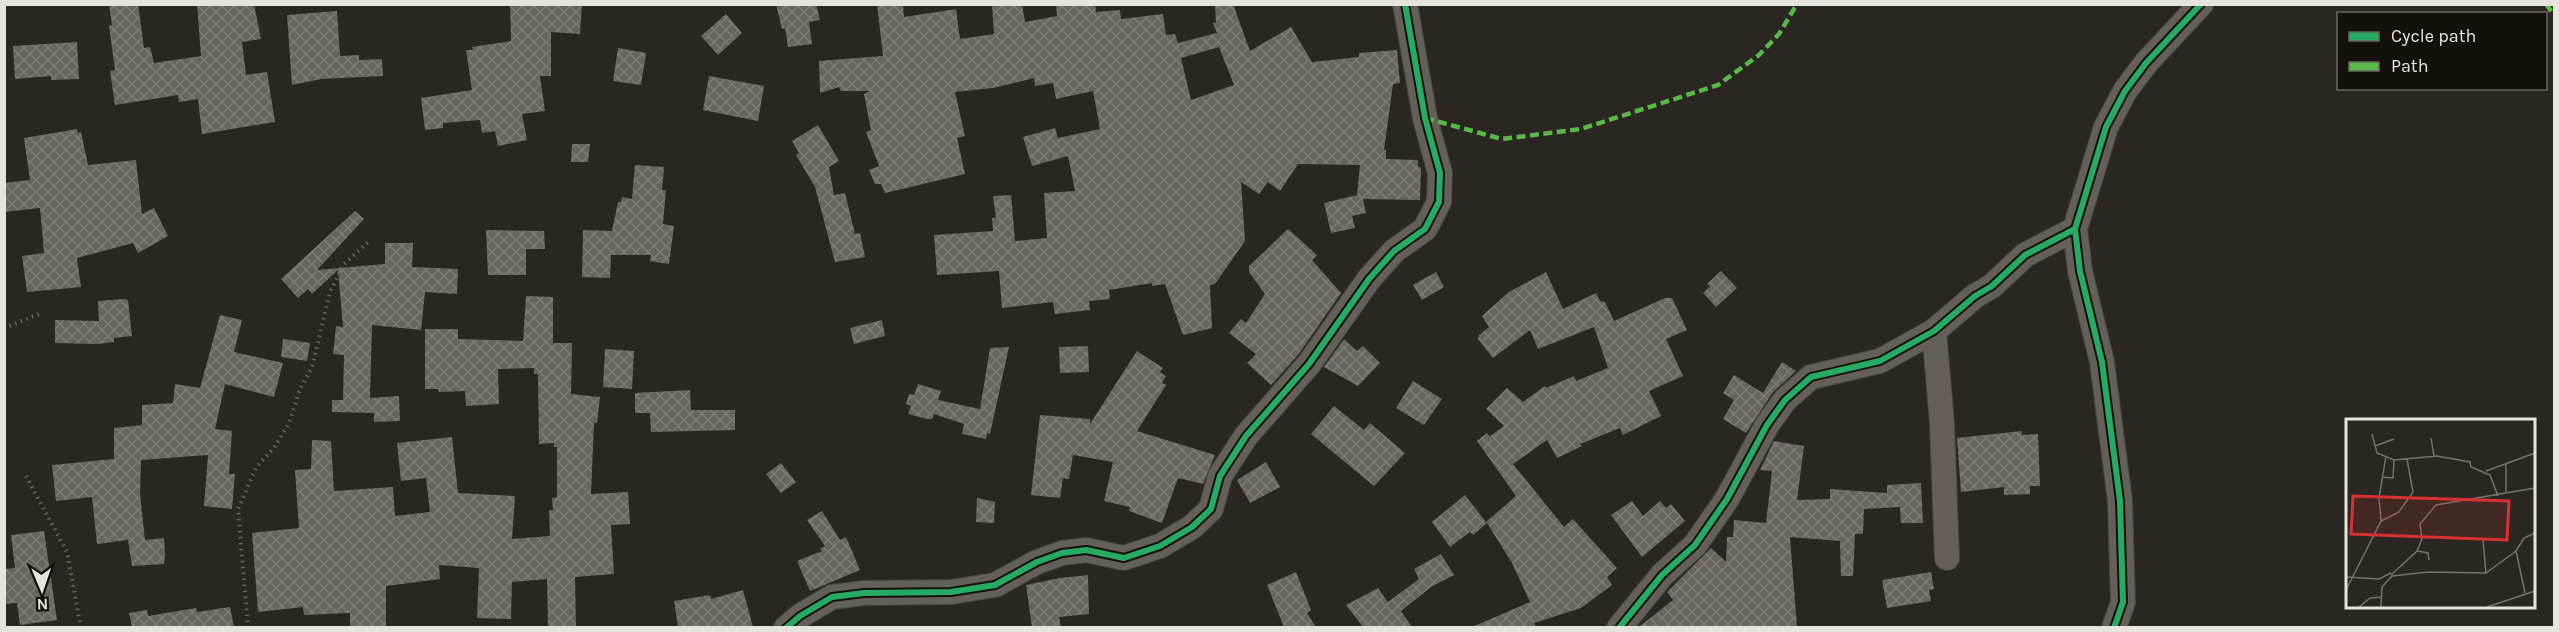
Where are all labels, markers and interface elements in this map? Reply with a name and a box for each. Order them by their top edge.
legend [2337,12,2547,90]
text: Cycle path [2391,25,2476,47]
text: Path [2391,55,2429,77]
inset map [2346,419,2535,608]
north arrow [12,560,72,620]
text: N [36,595,49,614]

